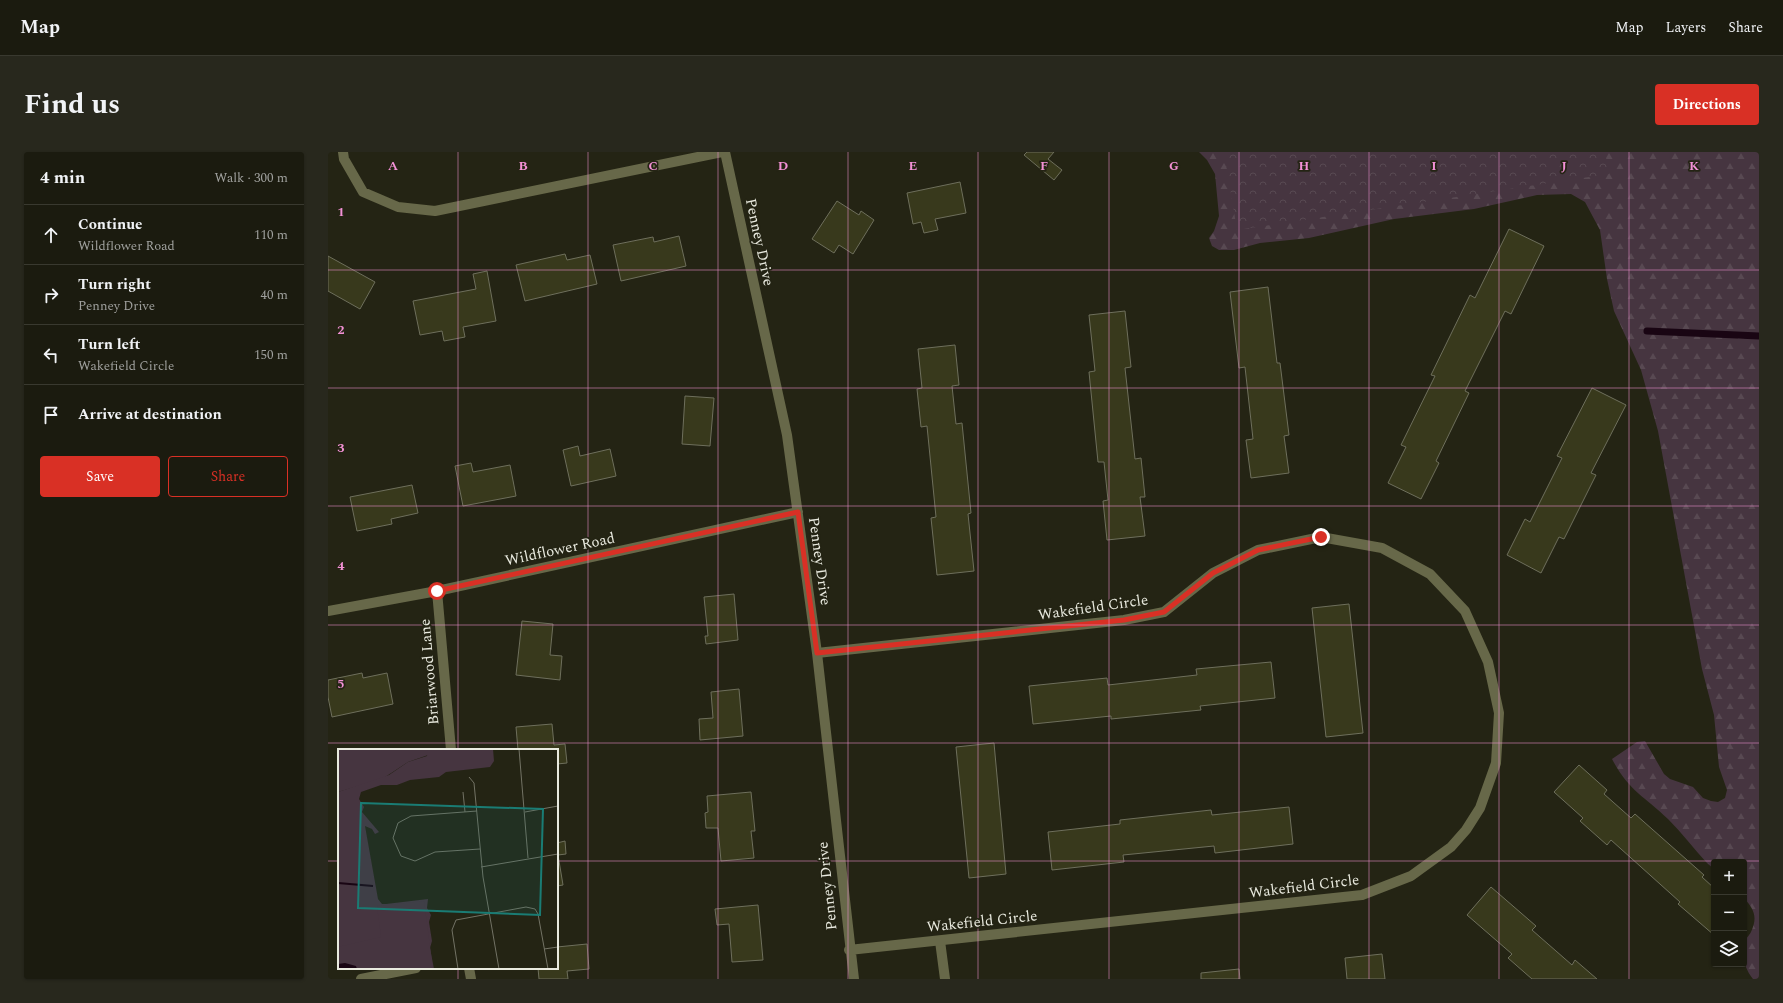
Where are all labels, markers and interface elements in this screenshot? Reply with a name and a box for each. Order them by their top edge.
text: Map [20,13,60,42]
text: Map [1615,17,1644,38]
text: Layers [1666,17,1706,38]
text: Share [1728,17,1763,38]
text: Find us [24,83,120,126]
button: Directions [1655,84,1759,125]
text: A [388,156,398,176]
text: B [518,156,528,176]
text: C [648,156,658,176]
text: D [778,156,788,176]
text: E [909,156,918,176]
text: F [1040,156,1048,176]
text: G [1169,156,1179,176]
text: H [1299,156,1310,176]
text: I [1431,156,1437,176]
text: J [1561,156,1567,176]
text: K [1689,156,1699,176]
text: 4 min [40,165,85,191]
text: Walk · 300 m [214,168,288,188]
street label: Penney Drive [739,196,780,288]
text: 1 [337,202,345,222]
text: Continue [78,213,143,236]
icon: ahead [40,224,62,246]
text: 110 m [254,225,288,245]
text: Wildflower Road [78,236,175,256]
text: Turn right [78,273,151,296]
icon: right [40,284,62,306]
text: 40 m [261,285,288,305]
text: Penney Drive [78,296,155,316]
text: 2 [337,320,345,340]
text: Turn left [78,333,140,356]
icon: left [40,344,62,366]
text: 150 m [254,345,288,365]
text: Wakefield Circle [78,356,174,376]
text: Arrive at destination [78,403,222,426]
icon: arrive [40,404,62,426]
text: 3 [337,438,345,458]
button: Save [40,456,160,497]
button: Share [168,456,288,497]
street label: Penney Drive [802,515,837,607]
street label: Wildflower Road [503,527,617,572]
route end [1312,528,1330,546]
text: 4 [337,556,345,576]
route start [428,582,446,600]
street label: Wakefield Circle [1036,588,1150,627]
street label: Briarwood Lane [413,618,446,726]
text: 5 [337,674,345,694]
inset map [338,749,558,969]
street label: Penney Drive [811,841,844,931]
map controls [1711,859,1747,967]
button: + [1711,859,1747,895]
street label: Wakefield Circle [1248,868,1361,905]
button: − [1711,895,1747,931]
street label: Wakefield Circle [926,904,1038,939]
button: layers [1711,931,1747,967]

